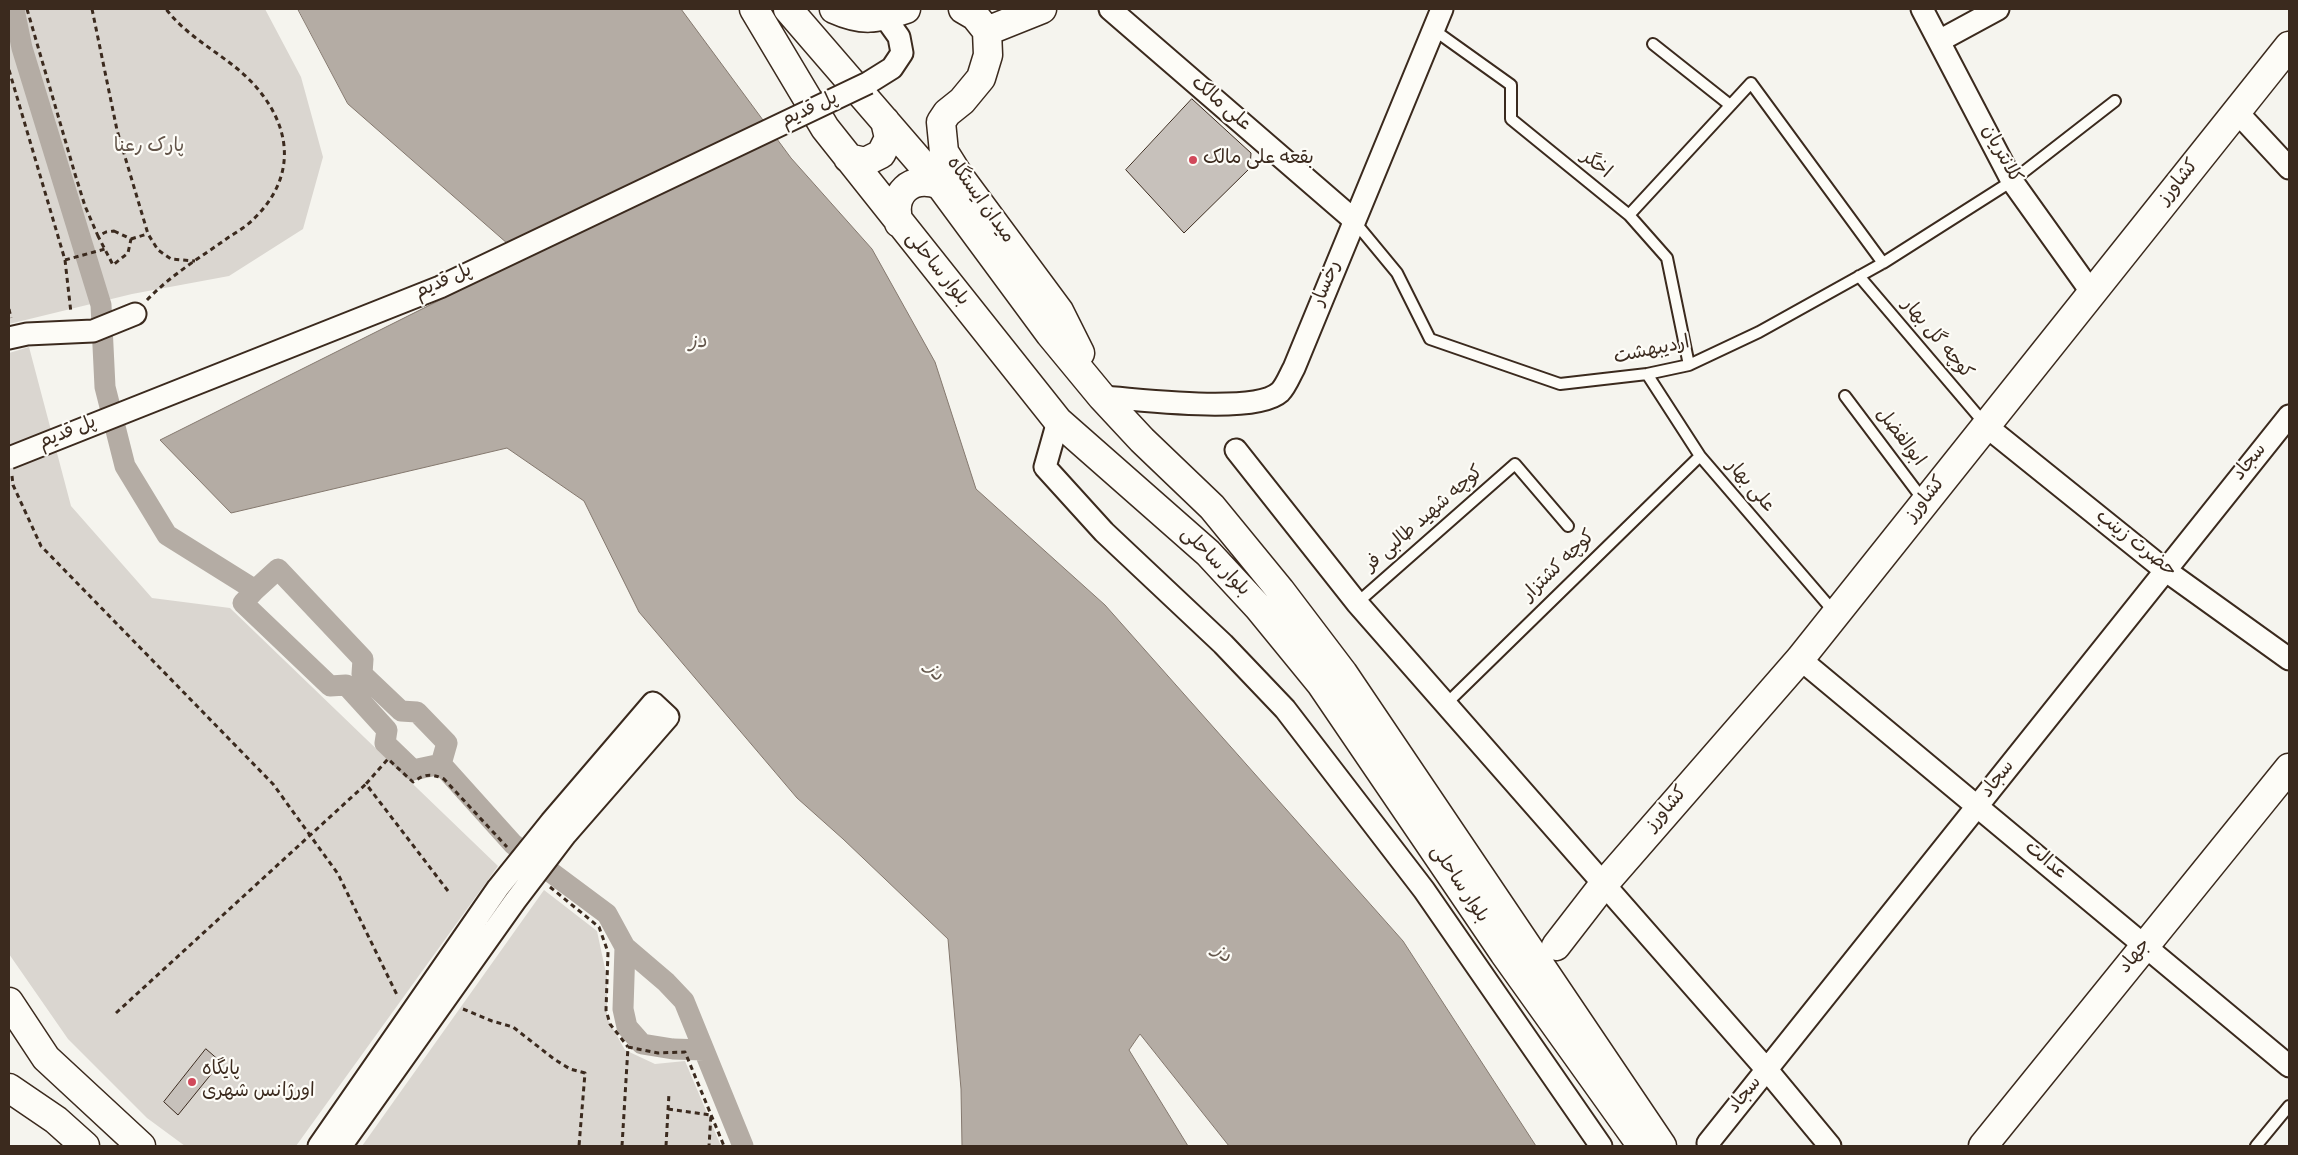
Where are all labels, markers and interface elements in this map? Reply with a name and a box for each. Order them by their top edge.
street label: علی مالک [1185,73,1255,137]
street label: پل قدیم [778,88,842,134]
street label: کلانتریان [1975,122,2025,188]
park label: پارک رعنا [114,137,184,159]
street label: اخگر [1575,147,1615,185]
place label: بقعه علی مالک [1203,149,1314,171]
street label: میدان ایستگاه [940,153,1018,249]
marker: بقعه علی مالک [1187,154,1199,166]
street label: کشاورز [2155,156,2205,210]
street label: بلوار ساحلی [899,228,973,312]
street label: رخسار [1309,258,1347,310]
street label: پل قدیم [412,260,476,306]
street label: کوچه گل بهار [1896,295,1976,385]
water label: دز [689,332,707,356]
street label: اردیبهشت [1612,333,1692,371]
street label: ابوالفضل [1870,404,1928,472]
street label: پل قدیم [36,412,100,456]
street label: سجاد [2229,440,2273,486]
street label: علی بهار [1720,456,1778,518]
street label: کوچه شهید طالبی فر [1361,462,1489,578]
street label: کشاورز [1902,473,1952,527]
street label: حضرت زینب [2090,506,2180,584]
street label: بلوار ساحلی [1175,524,1253,602]
street label: کوچه کشتزار [1519,527,1601,607]
water label: دز [918,659,948,687]
street label: سجاد [1977,757,2021,803]
street label: کشاورز [1642,783,1694,837]
street label: عدالت [2019,838,2071,886]
street label: بلوار ساحلی [1424,842,1492,928]
street label: جهاد [2115,935,2157,979]
water label: دز [1207,940,1235,970]
place label: پایگاه اورژانس شهری [202,1060,315,1104]
street label: سجاد [1724,1073,1768,1119]
marker: پایگاه اورژانس شهری [186,1076,198,1088]

